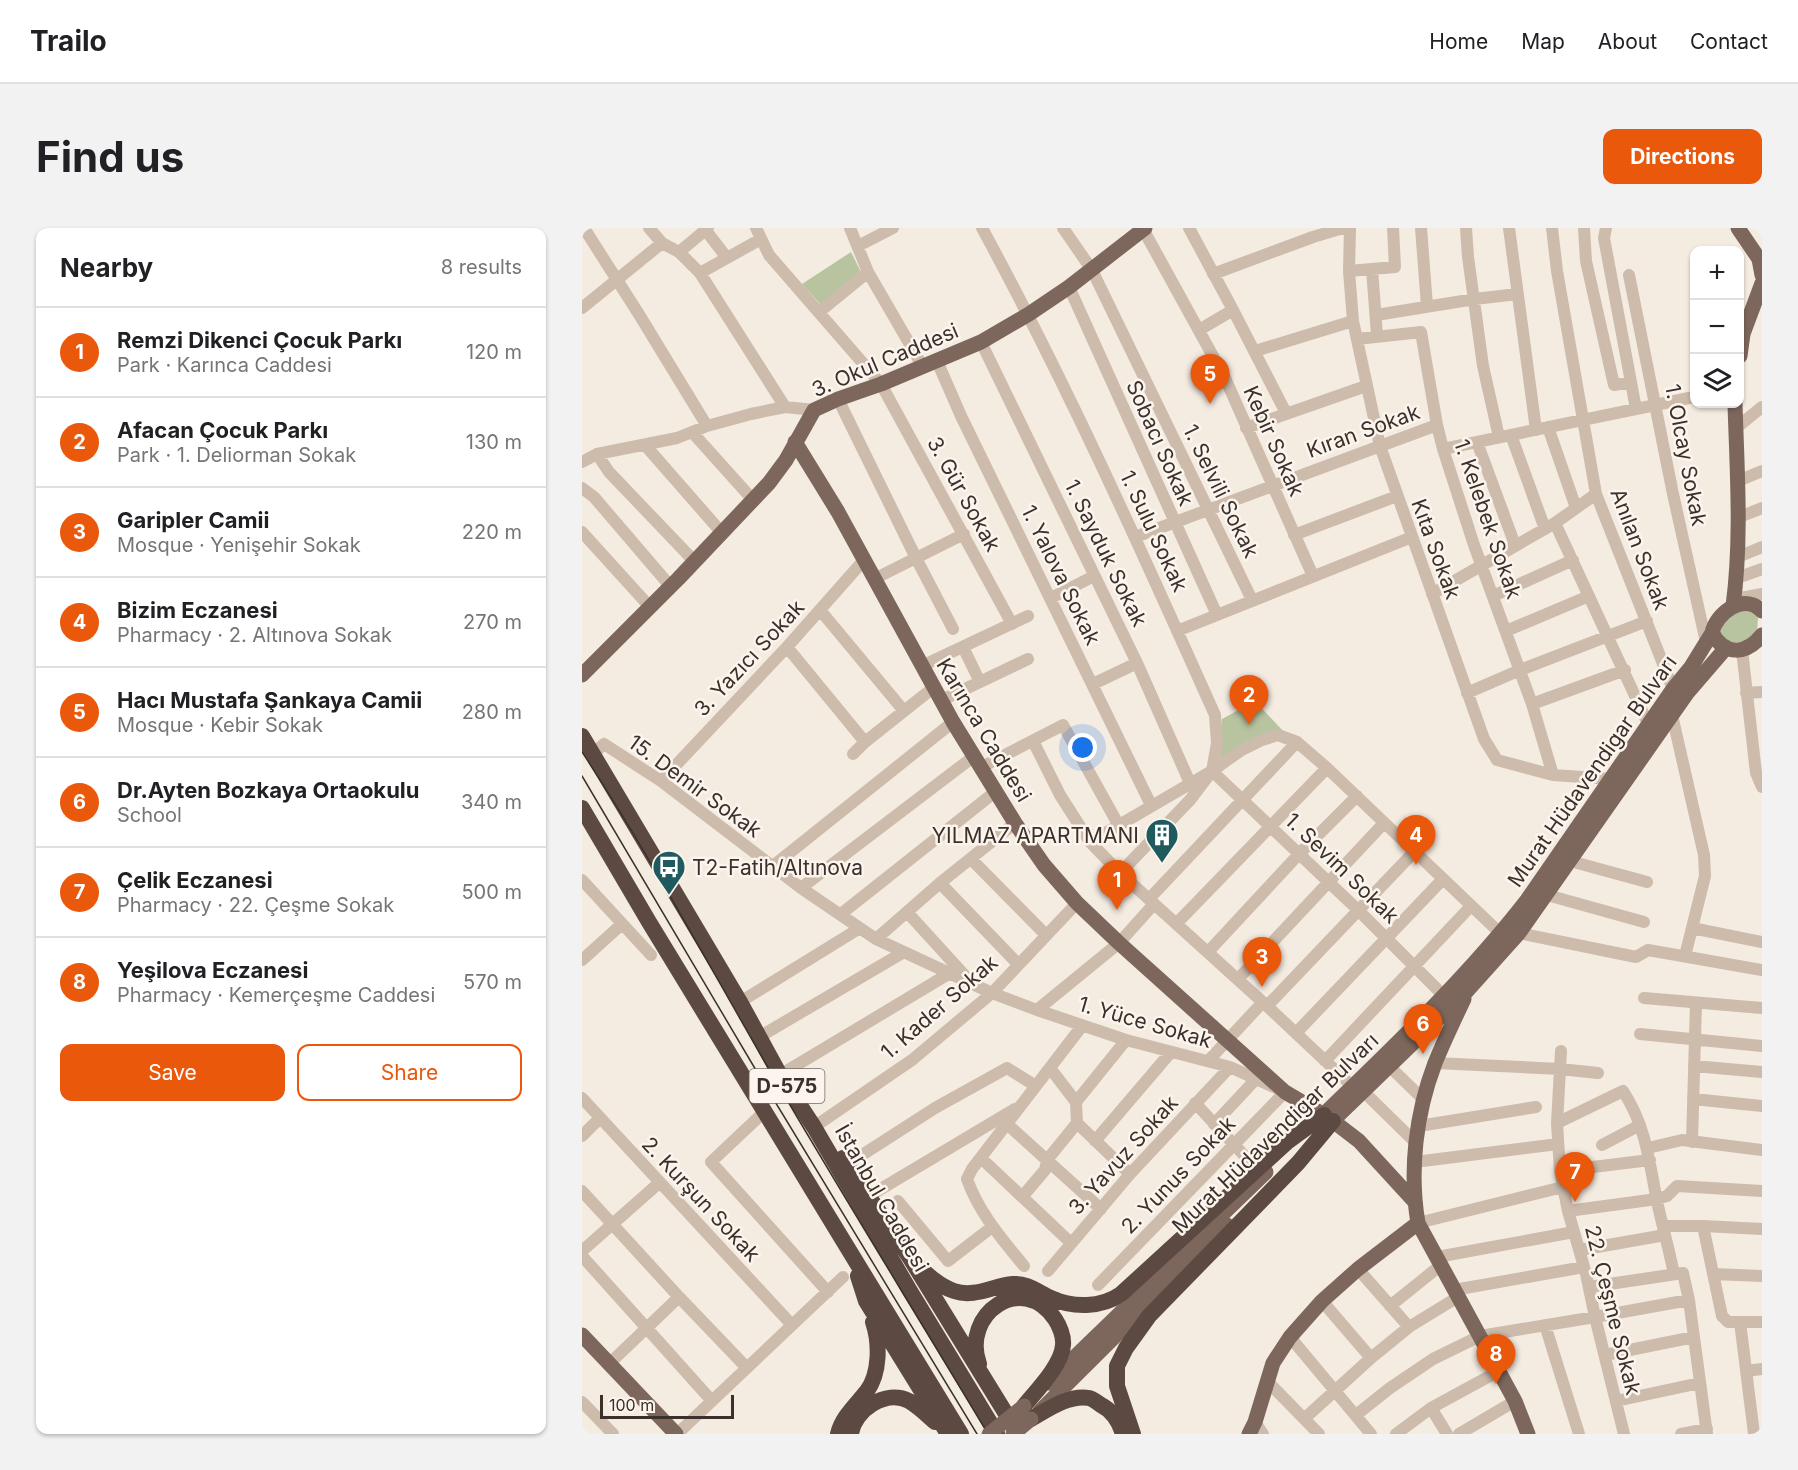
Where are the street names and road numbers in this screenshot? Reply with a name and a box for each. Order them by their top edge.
street label: 3. Okul Caddesi [808,318,962,402]
street label: Sobacı Sokak [1121,376,1199,510]
street label: Kebir Sokak [1239,382,1310,501]
street label: 1. Olcay Sokak [1660,382,1712,528]
street label: Kıran Sokak [1303,399,1423,463]
street label: 1. Selvili Sokak [1178,420,1264,562]
street label: 3. Gür Sokak [922,432,1006,556]
street label: 1. Kelebek Sokak [1449,436,1527,602]
street label: 1. Sulu Sokak [1115,466,1193,596]
street label: 1. Sayduk Sokak [1060,475,1153,631]
street label: Anılan Sokak [1605,485,1675,614]
street label: Kıta Sokak [1406,495,1466,603]
street label: 1. Yalova Sokak [1016,501,1106,649]
street label: 3. Yazıcı Sokak [689,594,809,721]
street label: Murat Hüdavendigar Bulvarı [1502,650,1682,892]
street label: Karınca Caddesi [931,654,1037,806]
street label: 15. Demir Sokak [624,729,767,843]
street label: 1. Sevim Sokak [1280,808,1404,929]
street label: 1. Kader Sokak [876,949,1003,1064]
street label: 1. Yüce Sokak [1076,991,1215,1053]
street label: Murat Hüdavendigar Bulvarı [1167,1028,1383,1238]
road number: D-575 [750,1069,824,1103]
street label: 3. Yavuz Sokak [1063,1090,1183,1220]
street label: 2. Yunus Sokak [1116,1111,1241,1239]
street label: İstanbul Caddesi [830,1120,935,1276]
street label: 2. Kurşun Sokak [637,1132,765,1267]
street label: 22. Çeşme Sokak [1580,1223,1646,1398]

